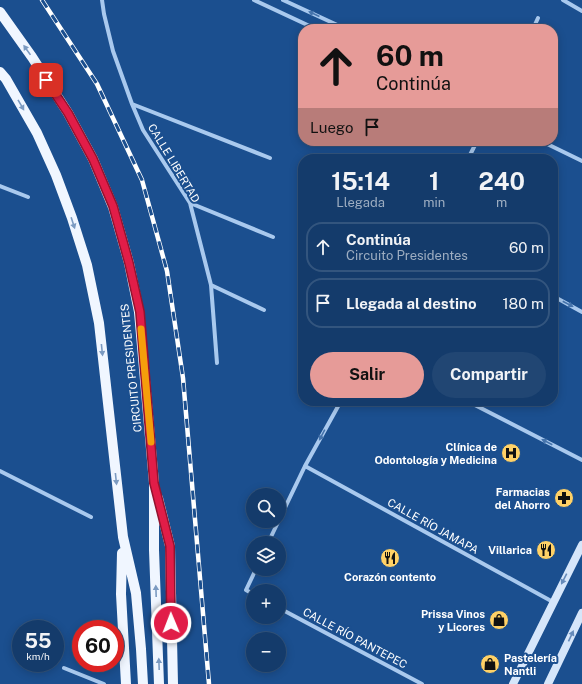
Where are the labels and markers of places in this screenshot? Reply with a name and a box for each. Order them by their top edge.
pin [29,63,63,97]
place label: Clínica de Odontología y Medicina [374,441,497,466]
hospital icon: Clínica de Odontología y Medicina [500,442,522,464]
place label: Farmacias del Ahorro [495,486,550,511]
pharmacy icon: Farmacias del Ahorro [553,487,575,509]
restaurant icon: Villarica [535,539,557,561]
place label: Villarica [488,544,532,556]
restaurant icon: Corazón contento [379,547,401,569]
place label: Corazón contento [344,571,436,583]
place label: Prissa Vinos y Licores [421,608,485,633]
shop icon: Prissa Vinos y Licores [488,609,510,631]
place label: Pastelería Nantli [504,652,557,677]
shop icon: Pastelería Nantli [479,653,501,675]

